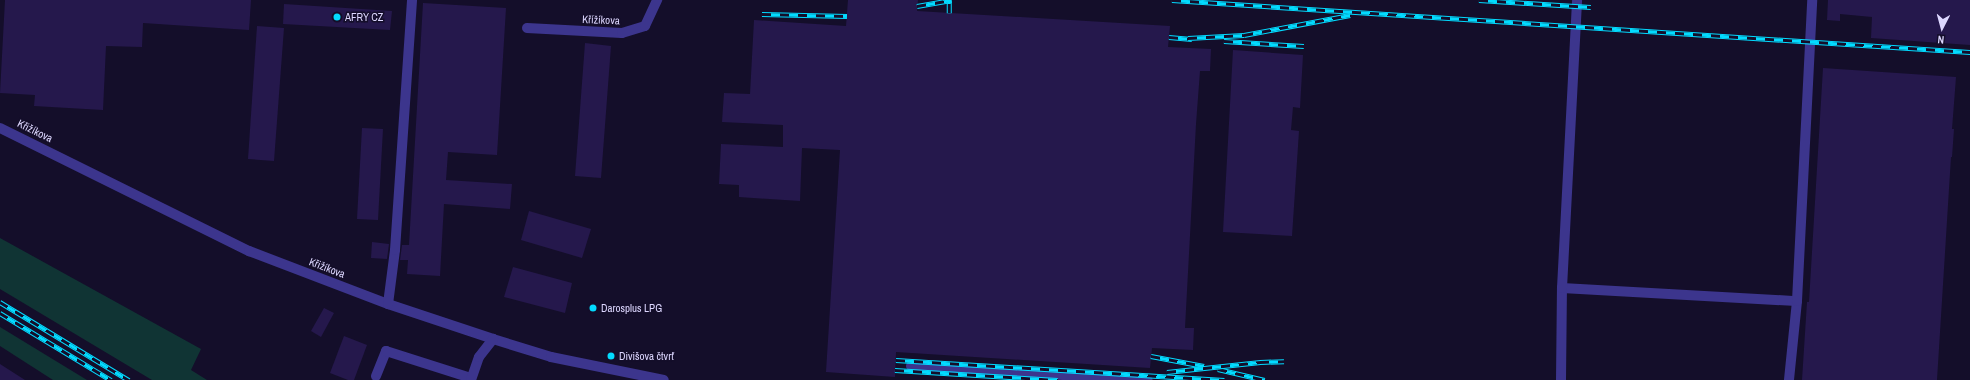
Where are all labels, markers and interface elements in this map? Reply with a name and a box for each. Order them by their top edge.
north arrow [1922,8,1962,48]
place label: AFRY CZ [345,10,383,24]
marker: AFRY CZ [332,12,342,22]
street label: Křížíkova [582,13,620,27]
text: N [1937,33,1945,47]
street label: Křižíkova [15,117,55,145]
street label: Křižíkova [307,255,347,281]
place label: Darosplus LPG [601,301,662,315]
marker: Darosplus LPG [588,303,598,313]
place label: Divišova čtvrť [619,349,674,363]
marker: Divišova čtvrť [606,351,616,361]

